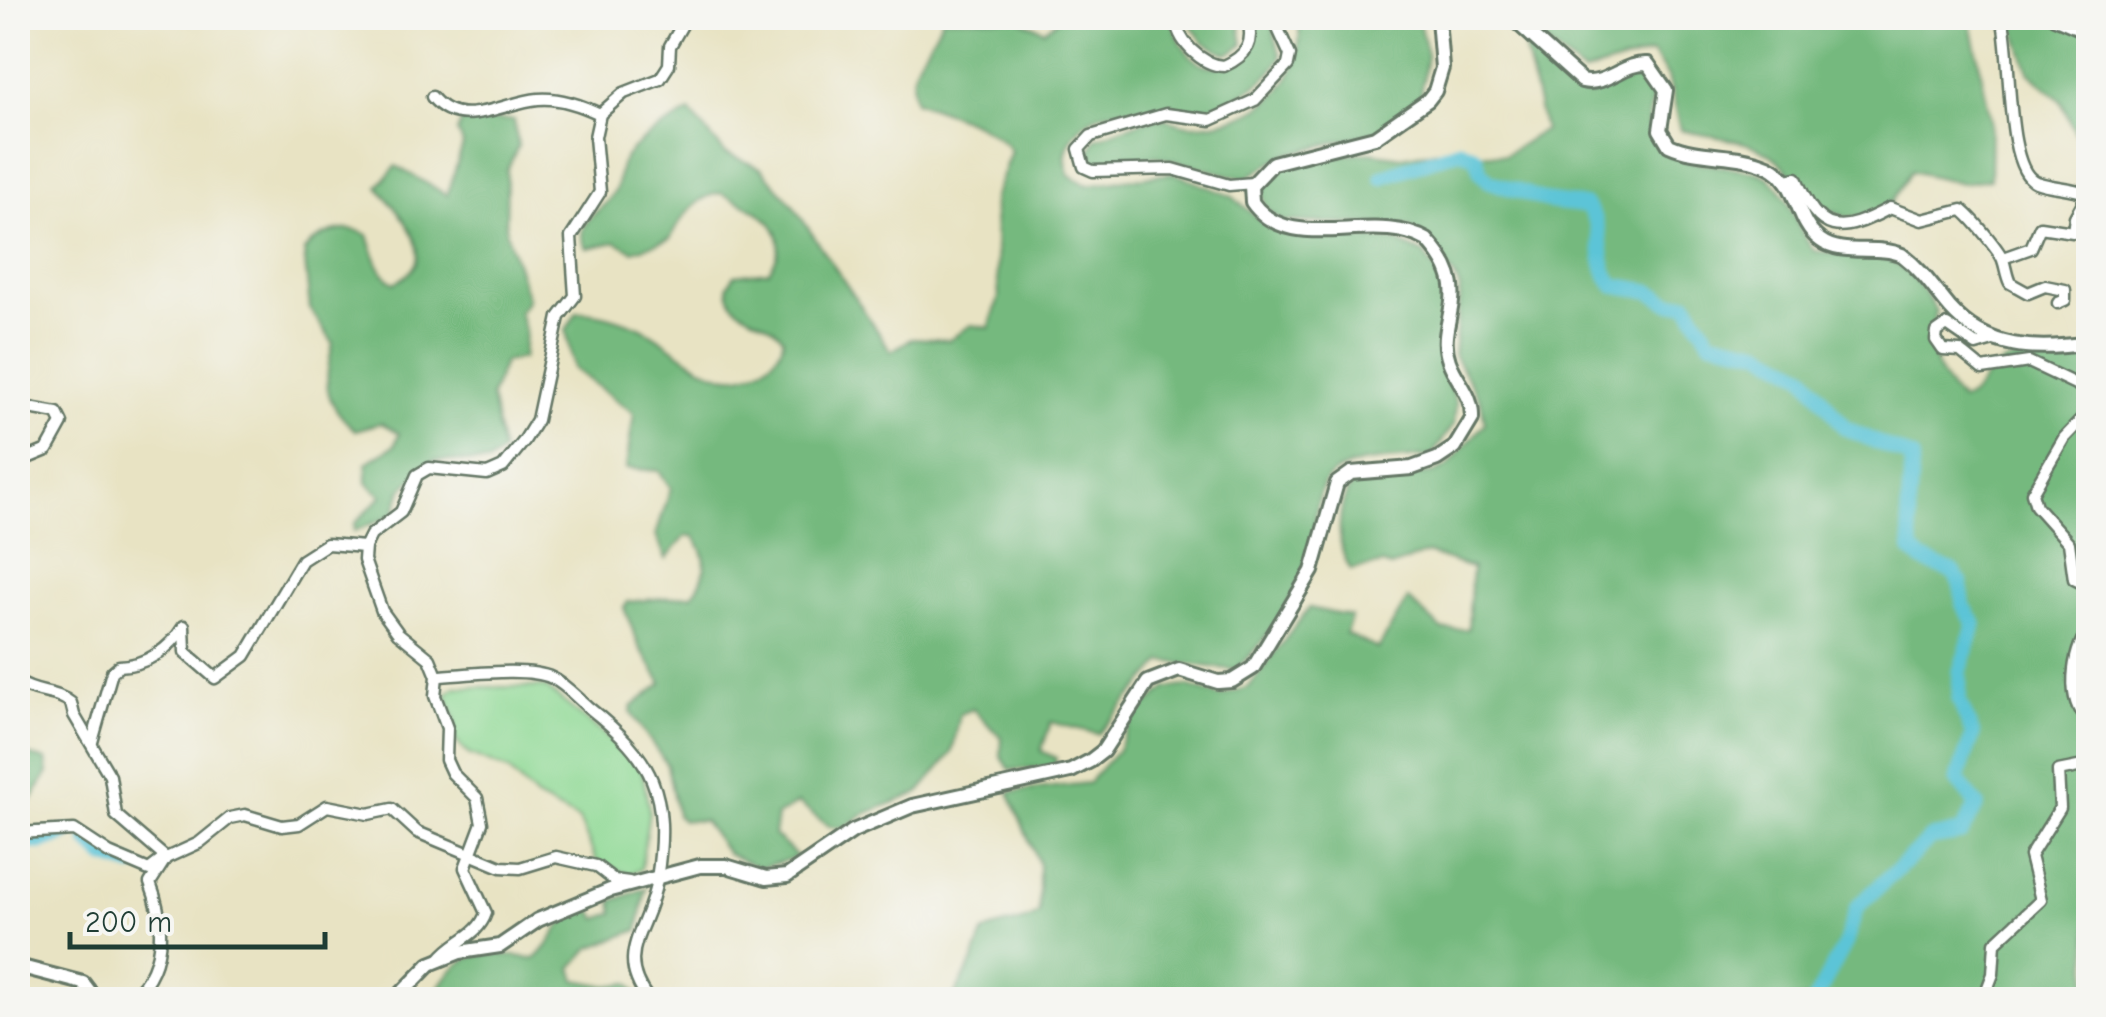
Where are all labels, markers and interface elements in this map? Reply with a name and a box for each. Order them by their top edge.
scale bar [70,887,325,949]
text: 200 m [85,905,172,940]

